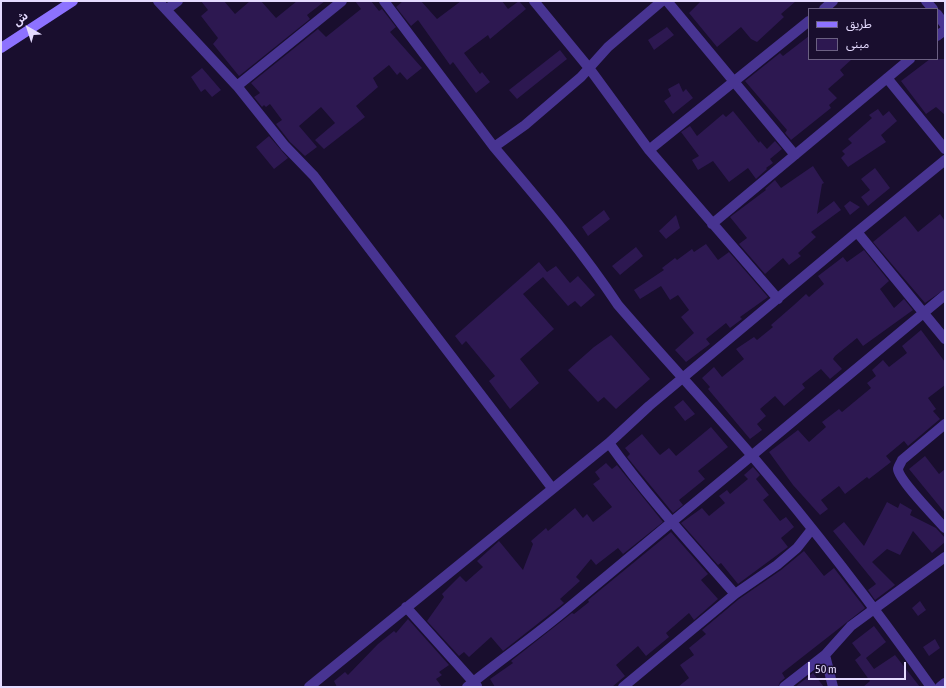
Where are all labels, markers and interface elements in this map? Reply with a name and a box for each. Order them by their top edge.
north arrow [8,8,48,48]
legend [808,8,938,60]
text: ش [11,9,30,28]
text: طريق [846,17,872,31]
text: مبنى [846,37,869,51]
scale bar [810,654,908,680]
text: 50 m [815,662,837,676]

